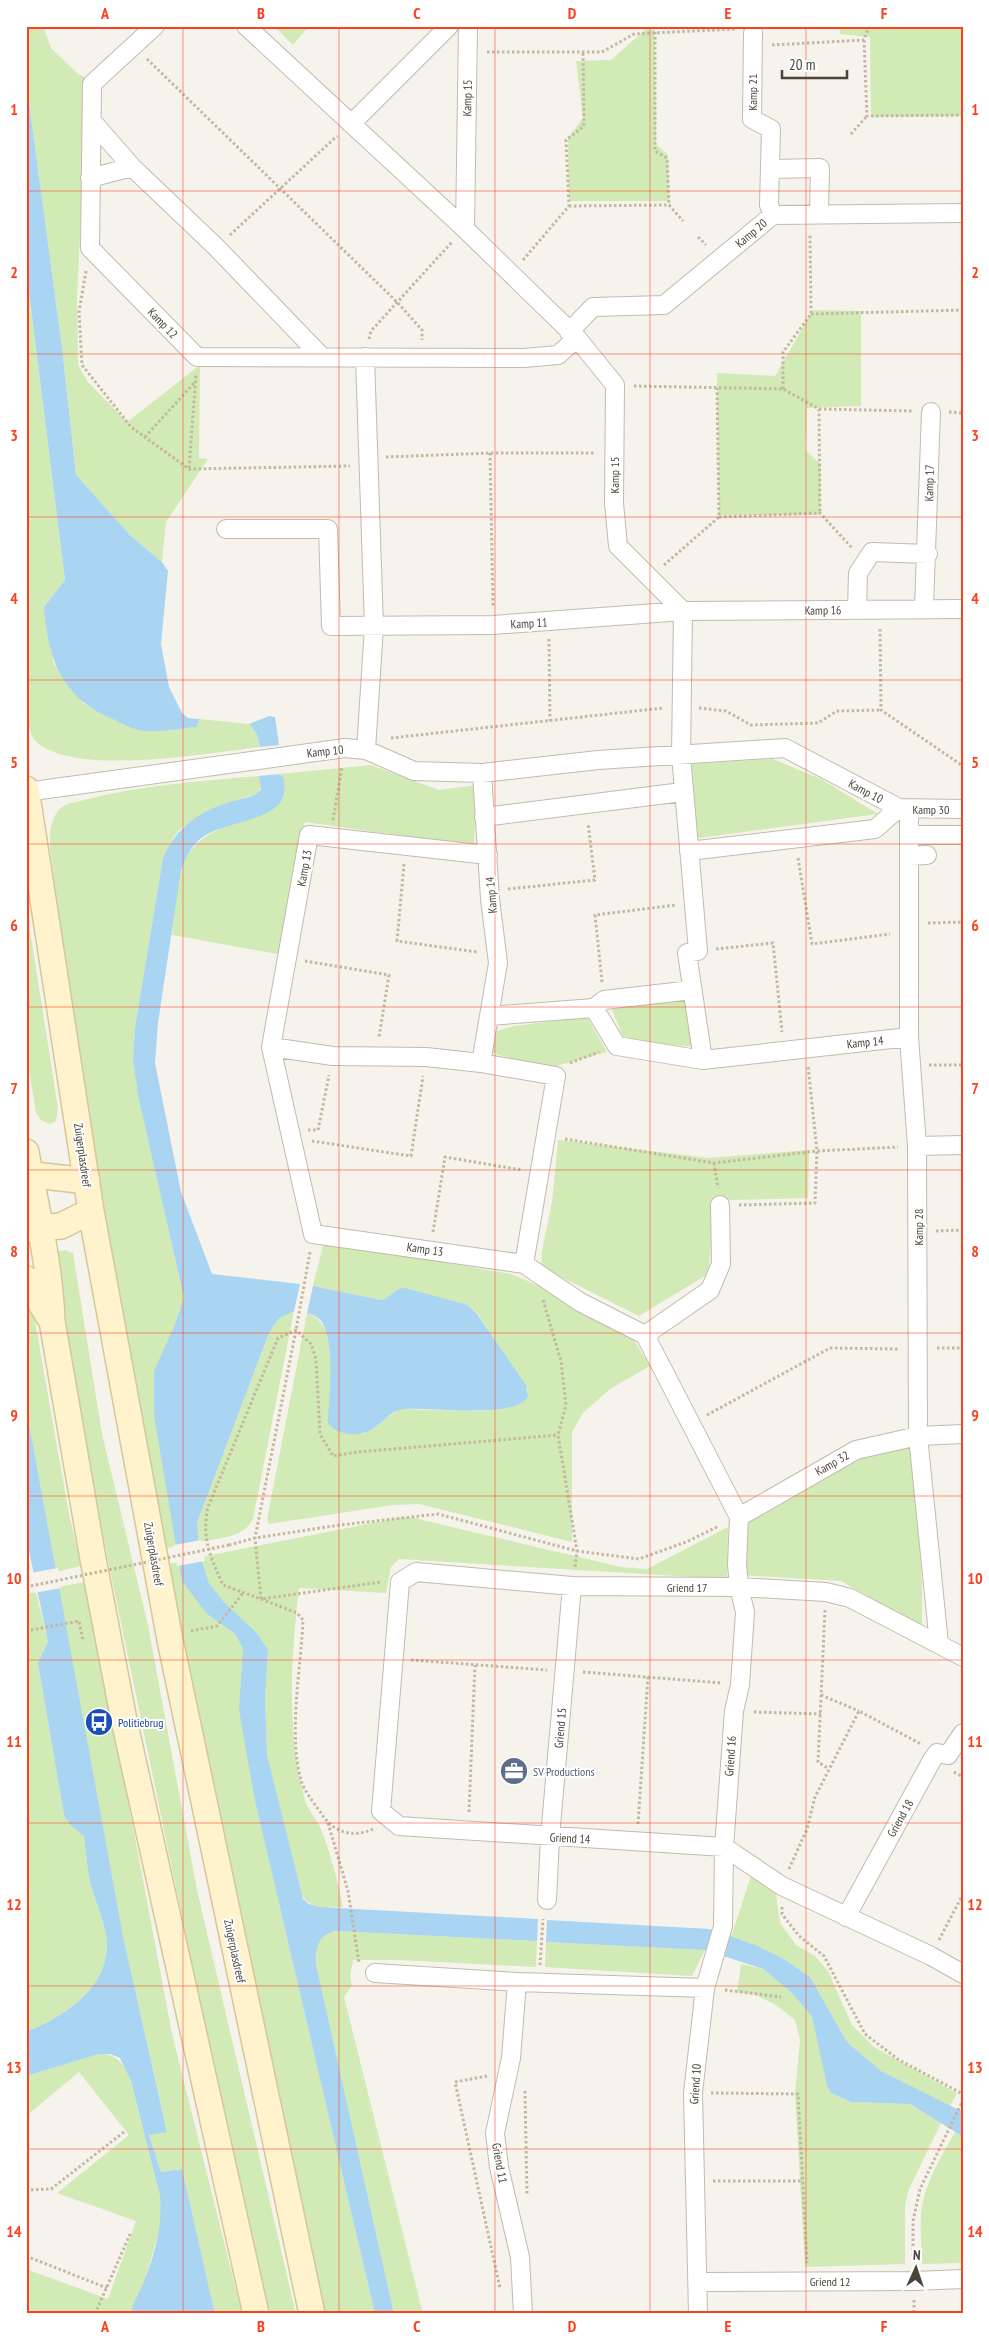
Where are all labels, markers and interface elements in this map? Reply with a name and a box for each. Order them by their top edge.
text: A [100,3,110,23]
text: B [257,3,265,23]
text: C [413,3,421,23]
text: D [568,3,577,23]
text: E [725,3,732,23]
text: F [881,3,888,23]
scale bar [782,48,846,80]
text: 20 m [789,55,815,74]
street label: Kamp 21 [745,74,760,110]
street label: Kamp 15 [459,79,475,117]
text: 1 [10,99,18,119]
text: 1 [971,99,979,119]
street label: Kamp 20 [732,215,770,251]
text: 2 [10,262,18,282]
text: 2 [971,262,979,282]
street label: Kamp 12 [145,305,181,341]
text: 3 [10,425,18,445]
text: 3 [971,425,979,445]
street label: Kamp 15 [607,457,622,493]
street label: Kamp 17 [921,464,937,502]
text: 4 [10,588,18,608]
text: 4 [971,588,979,608]
street label: Kamp 16 [804,602,842,618]
street label: Kamp 11 [510,615,548,631]
street label: Kamp 10 [306,742,344,760]
text: 5 [10,752,18,772]
text: 5 [971,752,979,772]
street label: Kamp 10 [846,776,886,806]
street label: Kamp 30 [913,802,949,817]
street label: Kamp 13 [293,849,315,887]
street label: Kamp 14 [482,875,500,914]
text: 6 [10,915,18,935]
text: 6 [971,915,979,935]
street label: Kamp 14 [846,1033,885,1051]
text: 7 [10,1078,18,1098]
text: 7 [971,1078,979,1098]
street label: Zuigerplasdreef [71,1122,95,1189]
street label: Kamp 28 [911,1209,926,1245]
street label: Kamp 13 [406,1239,444,1259]
text: 8 [10,1241,18,1261]
text: 8 [971,1241,979,1261]
text: 9 [10,1405,18,1425]
text: 9 [971,1405,979,1425]
street label: Kamp 32 [812,1447,852,1479]
street label: Zuigerplasdreef [141,1521,167,1588]
text: 10 [6,1568,22,1588]
text: 10 [967,1568,983,1588]
street label: Griend 17 [667,1580,707,1595]
bus stop icon: Politiebrug [84,1707,114,1737]
street label: Griend 15 [551,1707,569,1749]
place label: Politiebrug [118,1715,163,1730]
text: 11 [6,1731,22,1751]
text: 11 [967,1731,983,1751]
street label: Griend 16 [721,1735,739,1777]
office icon: SV Productions [499,1756,529,1786]
place label: SV Productions [533,1764,595,1779]
street label: Griend 18 [884,1797,916,1839]
street label: Griend 14 [549,1829,591,1847]
text: 12 [6,1894,22,1914]
text: 12 [967,1894,983,1914]
street label: Zuigerplasdreef [221,1918,249,1985]
text: 13 [6,2057,22,2077]
text: 13 [967,2057,983,2077]
street label: Griend 10 [686,2063,704,2105]
street label: Griend 11 [489,2142,511,2184]
text: 14 [6,2221,22,2241]
text: 14 [967,2221,983,2241]
north arrow [892,2242,942,2292]
text: N [912,2246,921,2264]
street label: Griend 12 [810,2274,850,2289]
text: A [100,2316,110,2336]
text: B [257,2316,265,2336]
text: C [413,2316,421,2336]
text: D [568,2316,577,2336]
text: E [725,2316,732,2336]
text: F [881,2316,888,2336]

